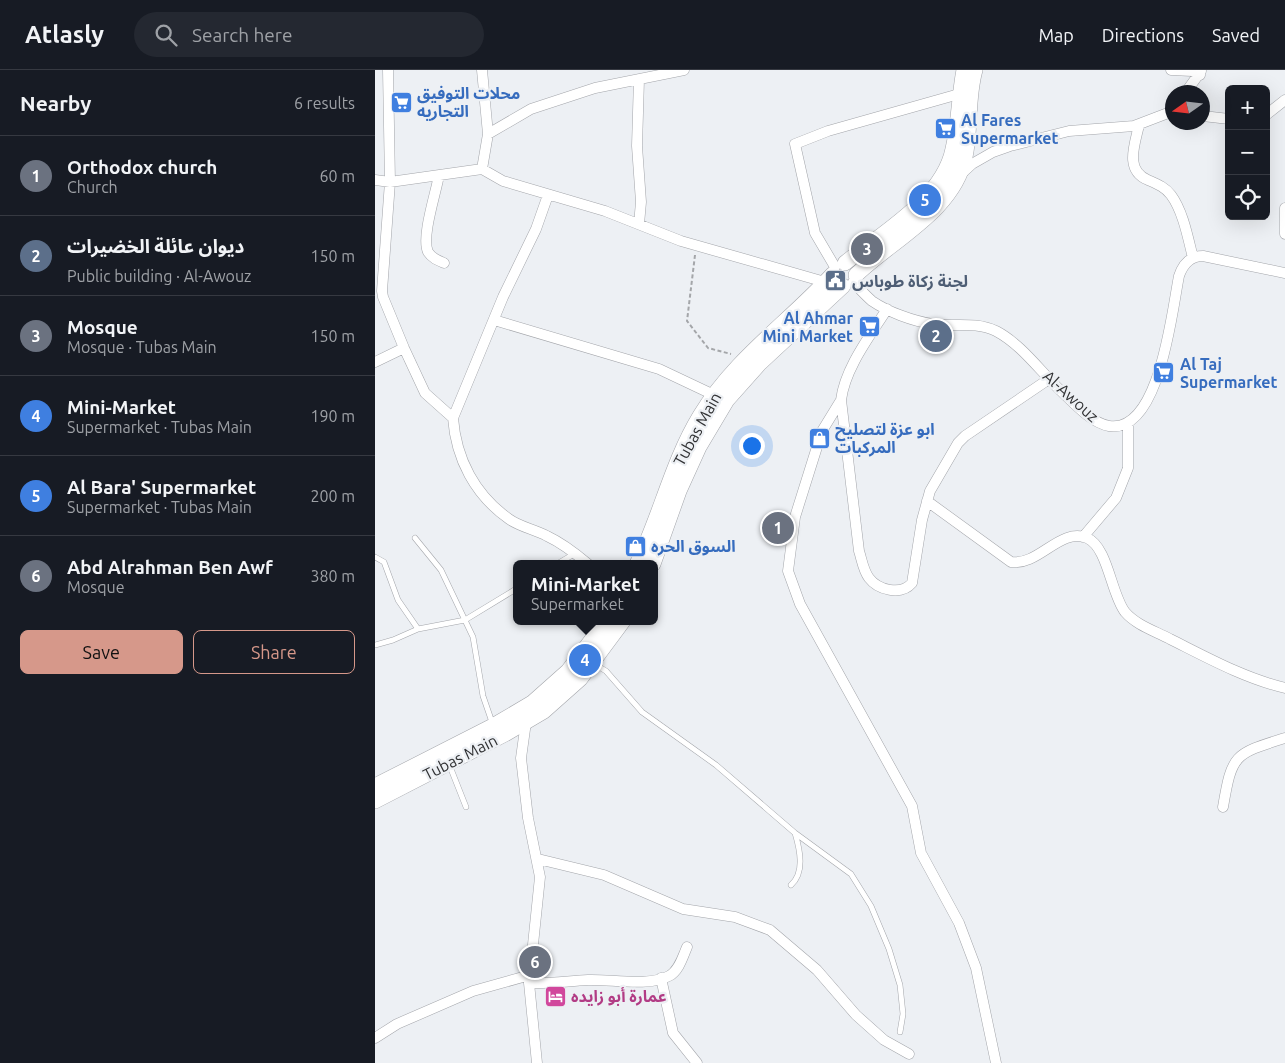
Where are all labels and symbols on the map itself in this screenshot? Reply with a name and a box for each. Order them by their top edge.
place label: محلات التوفيق التجاريه [417,84,520,121]
north arrow [1165,85,1210,130]
supermarket icon: محلات التوفيق التجاريه [389,90,413,114]
place label: Al Fares Supermarket [961,111,1059,147]
supermarket icon: Al Fares Supermarket [933,117,957,141]
pin: 5 [909,181,941,219]
pin: 3 [851,230,883,268]
public building icon: لجنة زكاة طوباس [824,269,848,293]
place label: لجنة زكاة طوباس [852,272,968,291]
place label: Al Ahmar Mini Market [763,309,853,345]
supermarket icon: Al Ahmar Mini Market [857,315,881,339]
pin: 2 [920,317,952,355]
place label: Al Taj Supermarket [1180,355,1278,391]
supermarket icon: Al Taj Supermarket [1152,361,1176,385]
street label: Al-Awouz [1040,367,1102,425]
street label: Tubas Main [670,389,724,469]
place label: ابو عزة لتصليح المركبات [835,420,935,457]
shop icon: ابو عزة لتصليح المركبات [807,426,831,450]
your location [739,433,765,459]
pin: 1 [762,509,794,547]
shop icon: السوق الحره [623,534,647,558]
place label: السوق الحره [651,537,736,556]
pin: 4 [569,641,601,679]
street label: Tubas Main [420,731,500,783]
pin: 6 [519,943,551,981]
hotel icon: عمارة أبو زايده [543,984,567,1008]
place label: عمارة أبو زايده [571,987,667,1006]

